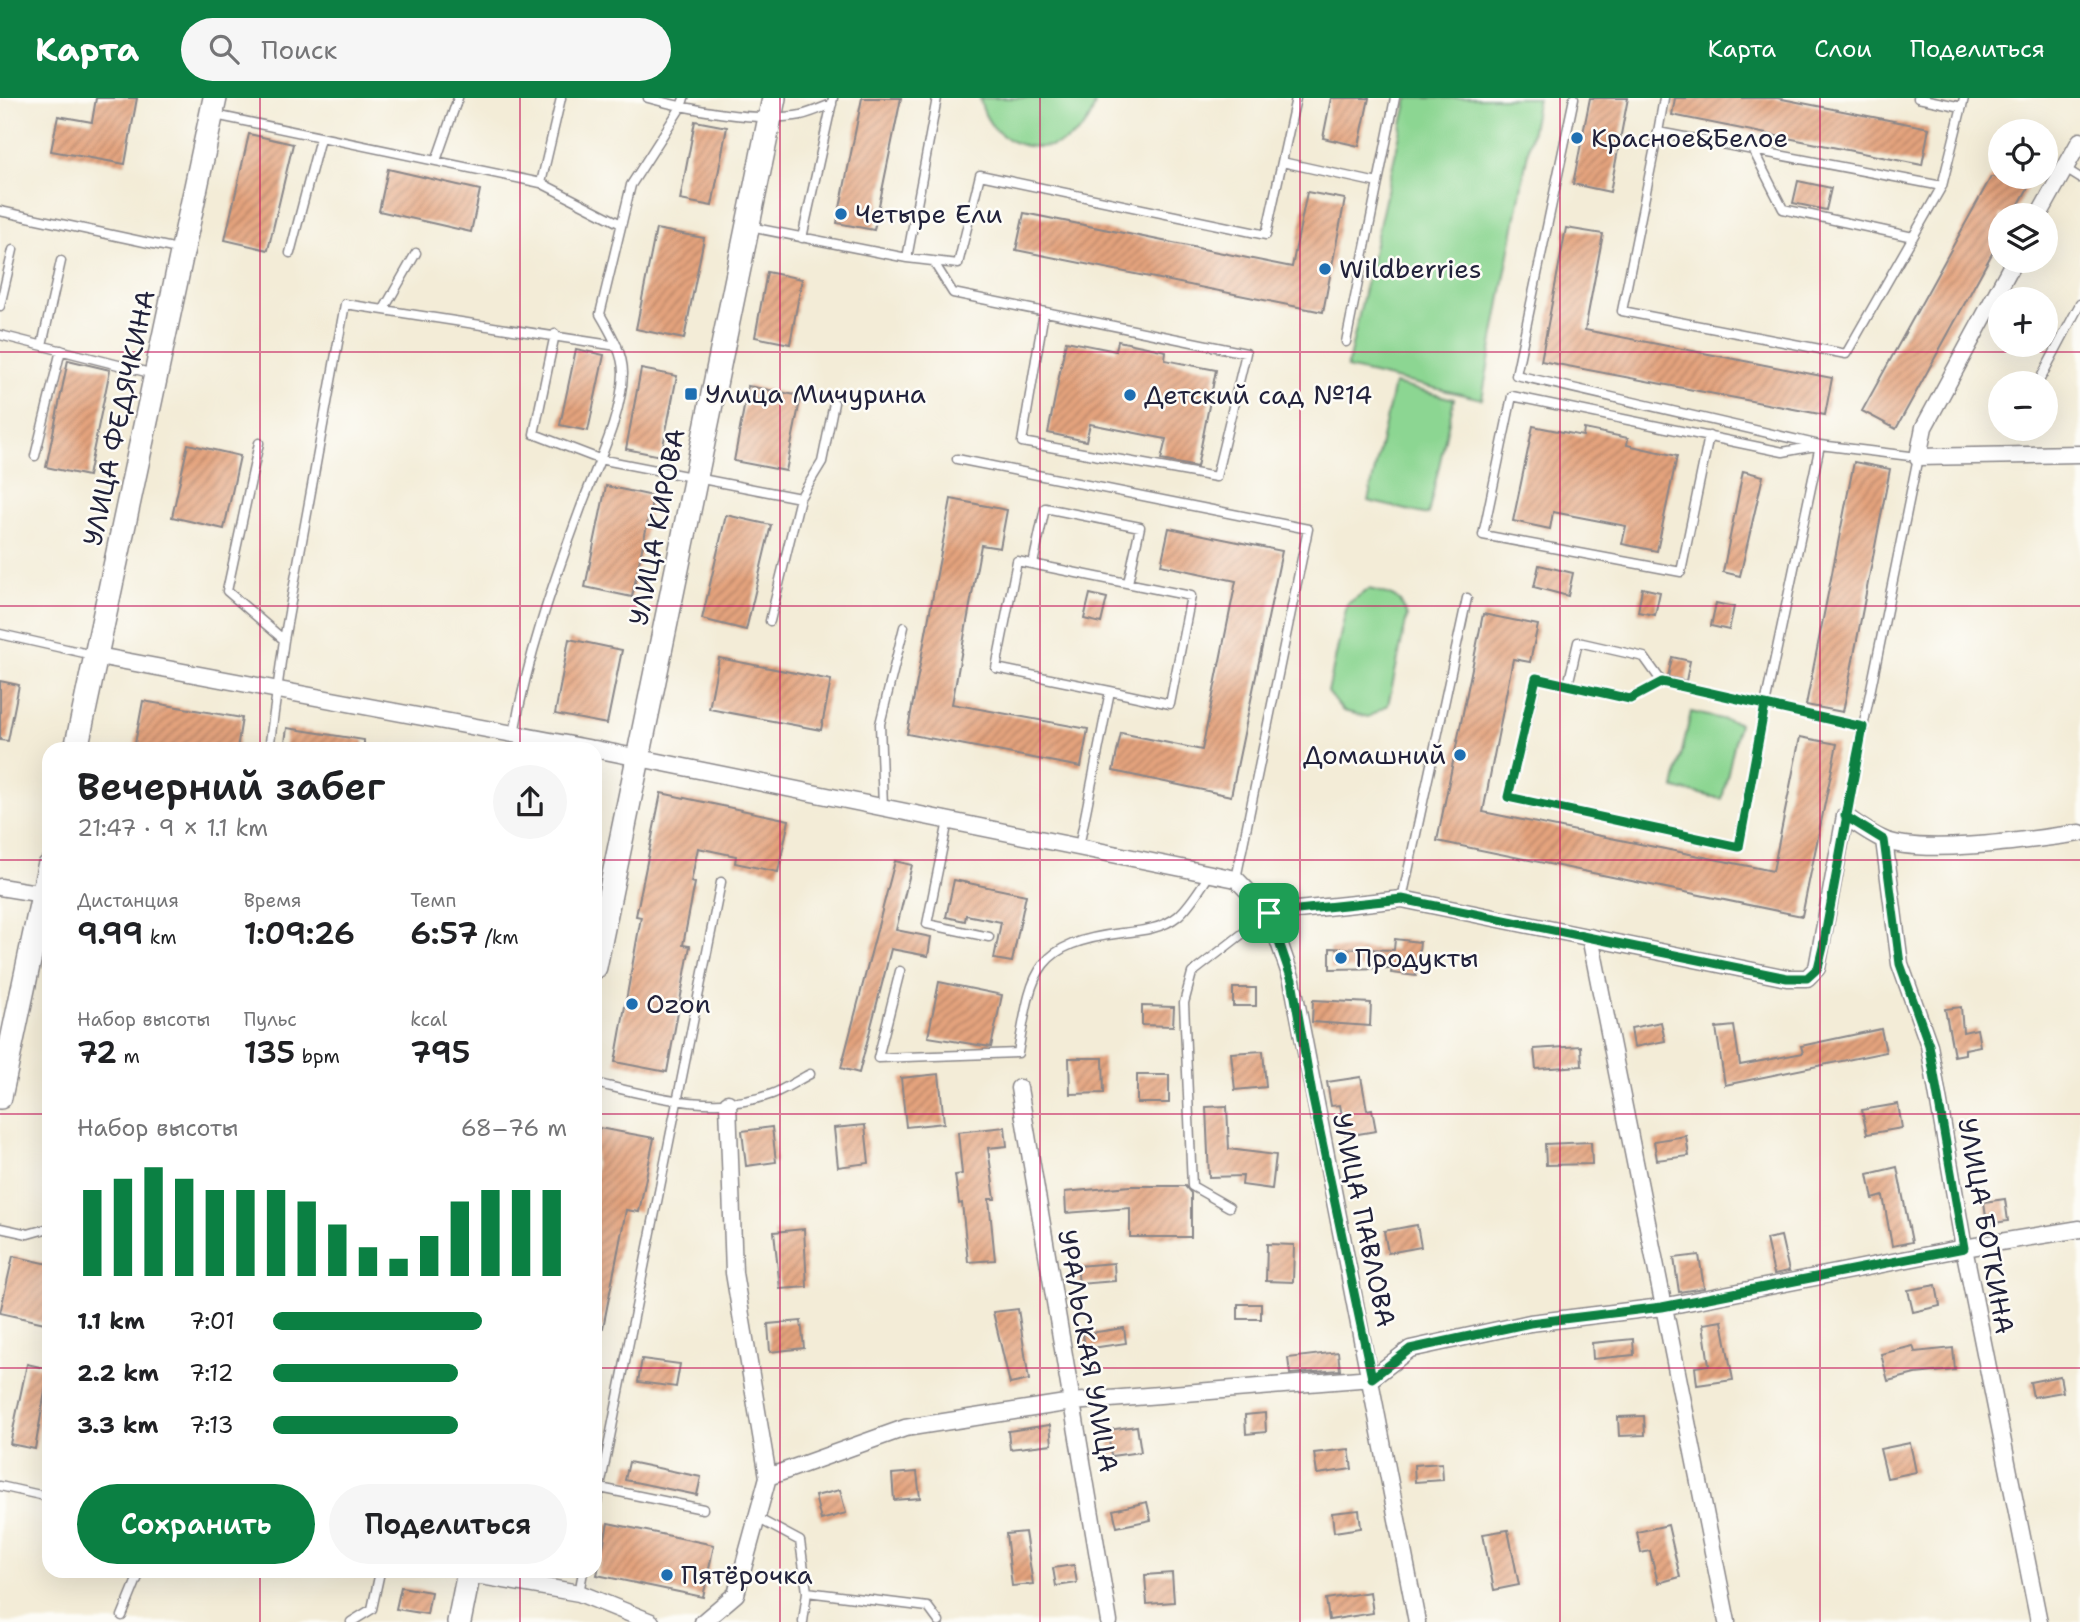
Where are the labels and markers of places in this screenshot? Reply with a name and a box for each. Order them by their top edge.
place label: Красное&Белое [1591,120,1788,155]
marker: Красное&Белое [1569,130,1585,146]
place label: Четыре Ели [855,196,1002,231]
marker: Четыре Ели [833,206,849,222]
place label: Wildberries [1339,251,1482,286]
marker: Wildberries [1317,261,1333,277]
place label: Улица Мичурина [705,376,926,411]
place label: Детский сад №14 [1144,377,1372,412]
marker: Улица Мичурина [683,386,699,402]
marker: Детский сад №14 [1122,387,1138,403]
place label: Домашний [1303,737,1446,772]
marker: Домашний [1452,747,1468,763]
pin [1239,883,1299,943]
place label: Продукты [1355,940,1479,975]
marker: Продукты [1333,950,1349,966]
place label: Ozon [646,986,711,1021]
marker: Ozon [624,996,640,1012]
place label: Пятёрочка [681,1557,813,1592]
marker: Пятёрочка [659,1567,675,1583]

